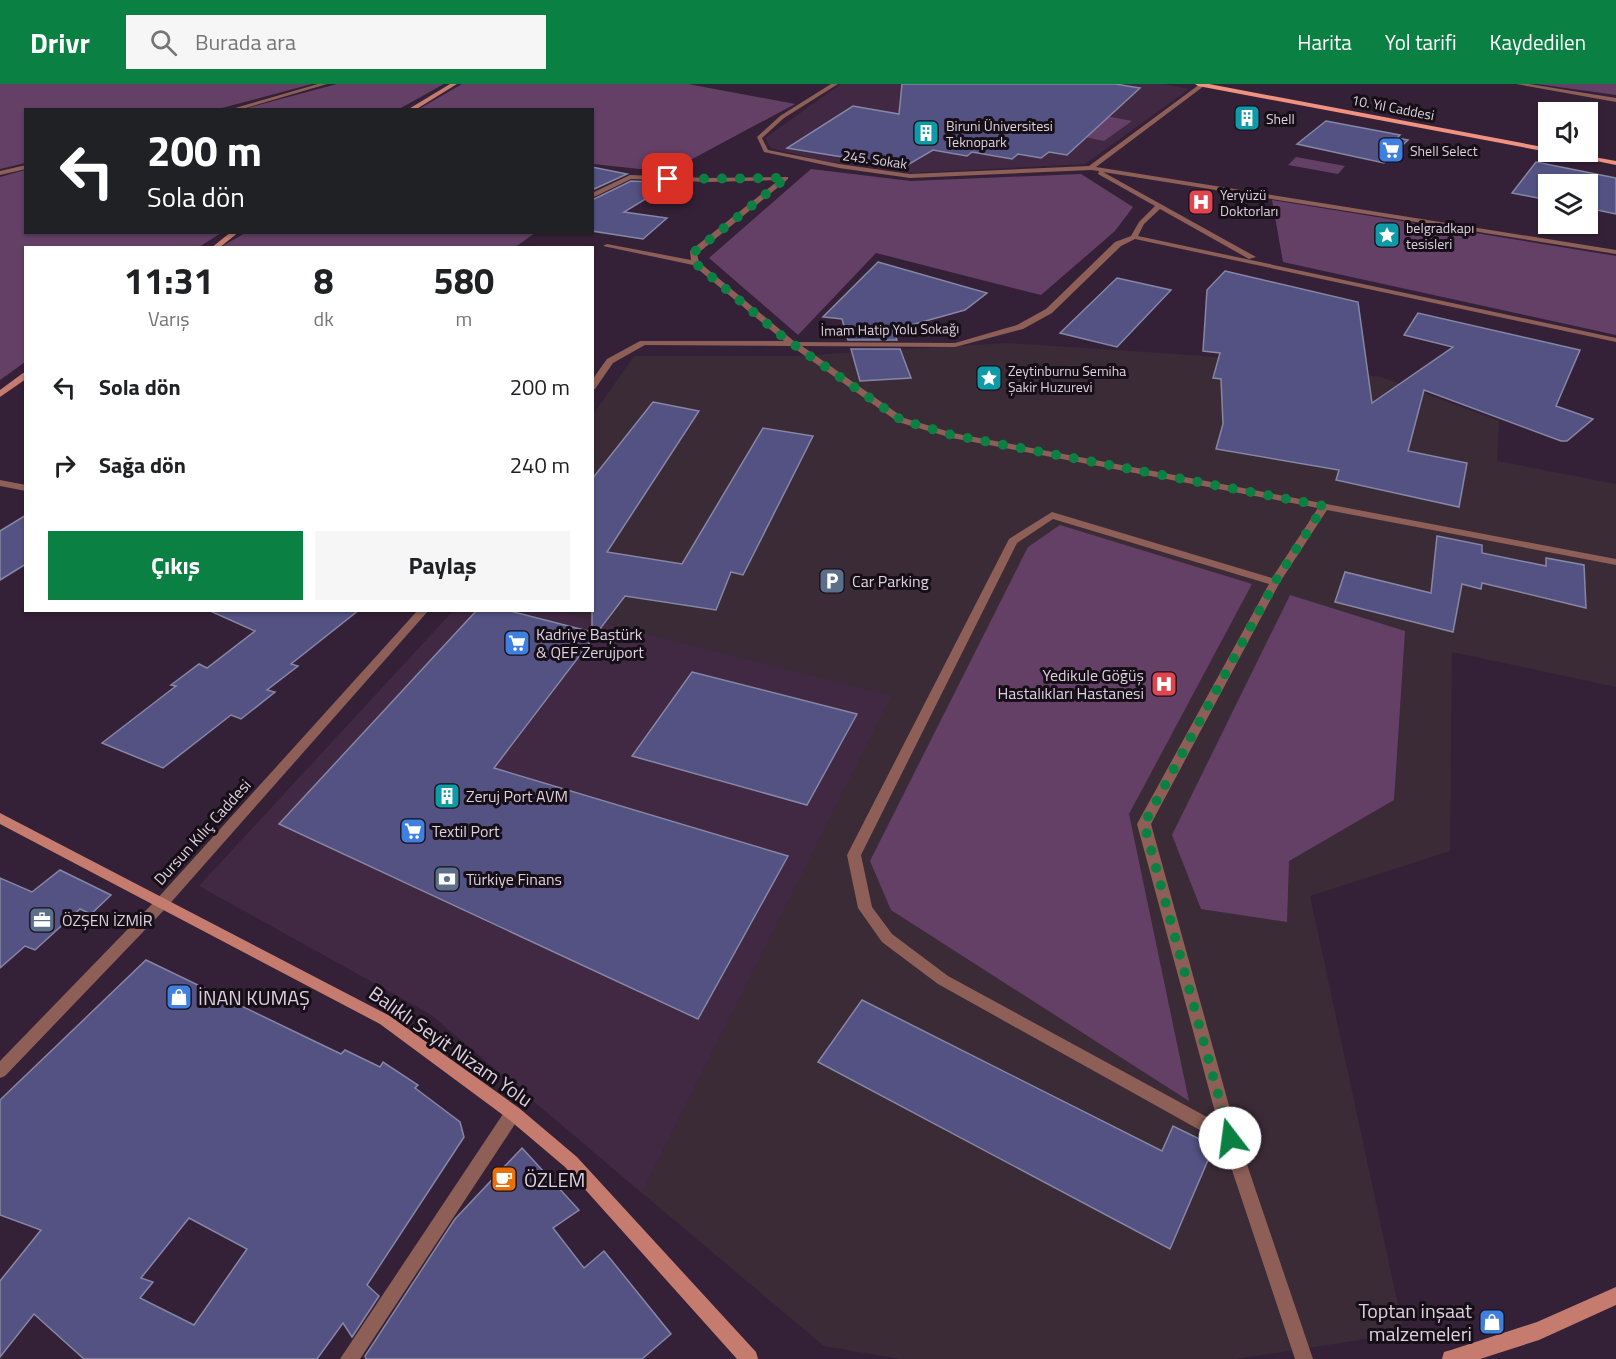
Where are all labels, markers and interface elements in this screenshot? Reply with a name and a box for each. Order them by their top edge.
search box [126,15,546,69]
text: Drivr [30,21,90,64]
text: Burada ara [195,25,296,59]
icon: search [147,26,180,59]
text: Harita [1297,26,1352,58]
text: Yol tarifi [1385,26,1457,58]
text: Kaydedilen [1490,26,1586,58]
street label: 10. Yıl Caddesi [1350,89,1436,125]
map controls [1538,102,1598,234]
button: sound [1538,102,1598,162]
building icon: Shell [1232,103,1262,133]
place label: Shell [1266,108,1295,129]
place label: Biruni Üniversitesi Teknopark [946,115,1053,152]
text: 200 m [147,118,262,182]
building icon: Biruni Üniversitesi Teknopark [911,118,941,148]
icon: left [48,132,126,210]
supermarket icon: Shell Select [1376,135,1406,165]
place label: Shell Select [1410,140,1478,161]
street label: 245. Sokak [841,144,909,174]
pin [642,153,693,204]
icon: arrive [651,162,684,195]
button: layers [1538,174,1598,234]
text: Sola dön [147,176,245,217]
place label: Yeryüzü Doktorları [1220,184,1278,221]
hospital icon: Yeryüzü Doktorları [1186,187,1216,217]
place label: belgradkapı tesisleri [1406,217,1474,254]
place icon: belgradkapı tesisleri [1372,220,1402,250]
text: 11:31 [124,253,214,308]
text: 8 [314,253,334,308]
text: 580 [434,253,494,308]
text: Varış [148,303,190,334]
text: dk [314,303,334,334]
text: m [455,303,472,334]
street label: İmam Hatip Yolu Sokağı [821,317,959,341]
place label: Zeytinburnu Semiha Şakir Huzurevi [1008,360,1126,397]
place icon: Zeytinburnu Semiha Şakir Huzurevi [974,363,1004,393]
text: Sola dön [99,370,181,404]
text: 200 m [510,370,570,404]
icon: left [48,371,81,404]
text: Sağa dön [99,448,186,482]
text: 240 m [510,448,570,482]
icon: right [48,449,81,482]
button: Çıkış [48,531,303,600]
button: Paylaş [315,531,570,600]
parking icon: Car Parking [817,566,847,596]
place label: Car Parking [852,569,929,593]
place label: Kadriye Baştürk & QEF Zerujport [536,622,644,664]
supermarket icon: Kadriye Baştürk & QEF Zerujport [502,628,532,658]
place label: Yedikule Göğüş Hastalıkları Hastanesi [997,663,1144,705]
hospital icon: Yedikule Göğüş Hastalıkları Hastanesi [1149,669,1179,699]
street label: Dursun Kılıç Caddesi [148,774,256,890]
building icon: Zeruj Port AVM [432,781,462,811]
place label: Zeruj Port AVM [466,784,568,808]
supermarket icon: Textil Port [398,816,428,846]
place label: Textil Port [432,819,500,843]
bank icon: Türkiye Finans [432,864,462,894]
place label: Türkiye Finans [466,867,562,891]
office icon: ÖZŞEN İZMİR [27,905,57,935]
place label: ÖZŞEN İZMİR [62,908,153,932]
street label: Balıklı Seyit Nizam Yolu [363,978,539,1114]
shop icon: İNAN KUMAŞ [164,982,194,1012]
place label: İNAN KUMAŞ [198,982,310,1013]
position arrow [1198,1106,1262,1170]
cafe icon: ÖZLEM [489,1164,519,1194]
place label: ÖZLEM [524,1164,585,1195]
place label: Toptan inşaat malzemeleri [1359,1295,1472,1349]
shop icon: Toptan inşaat malzemeleri [1477,1307,1507,1337]

